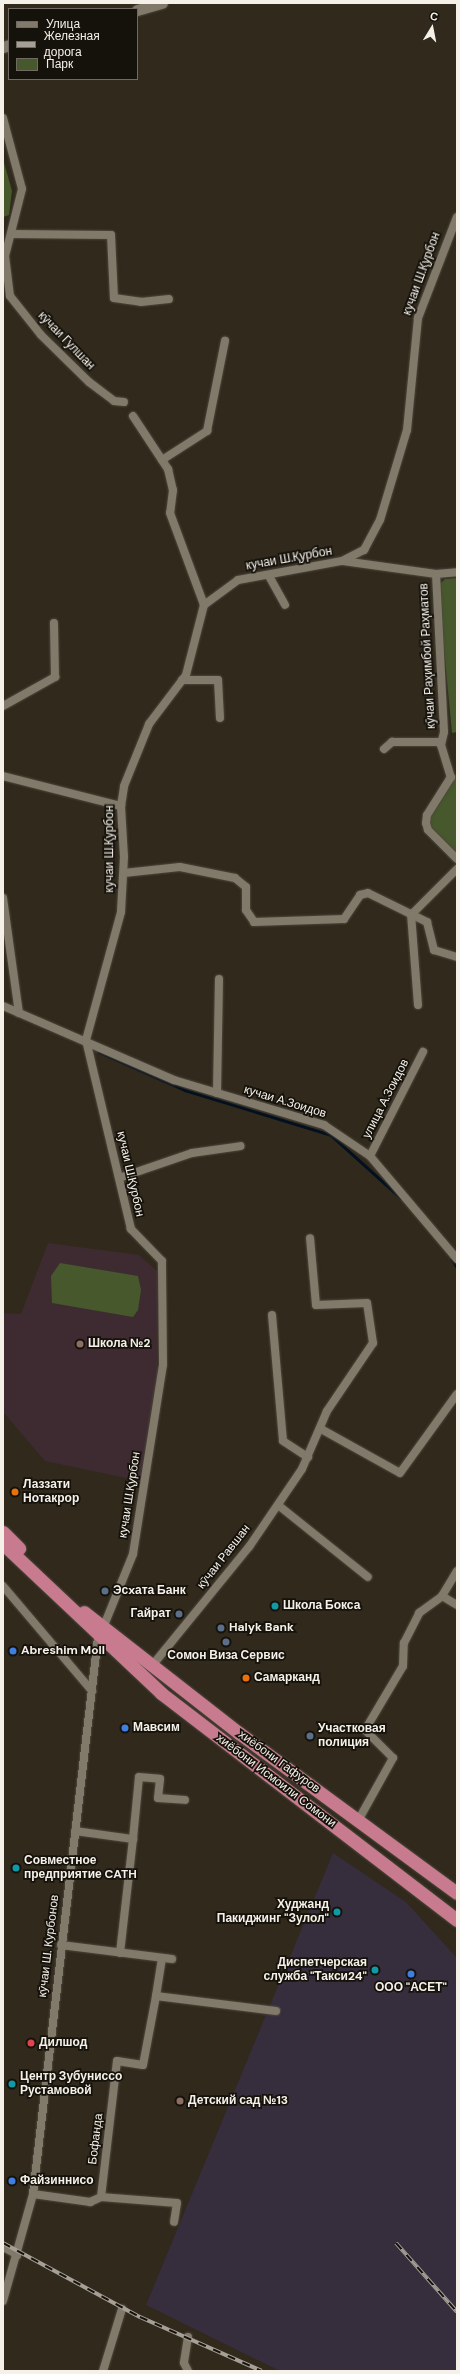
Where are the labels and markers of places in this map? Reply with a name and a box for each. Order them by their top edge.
place label: Школа №2 [88,1337,150,1351]
marker: Школа №2 [75,1339,85,1349]
place label: Лаззати Нотакрор [23,1478,79,1506]
marker: Лаззати Нотакрор [10,1487,20,1497]
place label: Эсxата Банк [113,1584,186,1598]
marker: Эсxата Банк [100,1586,110,1596]
place label: Школа Бокса [283,1599,360,1613]
marker: Школа Бокса [270,1601,280,1611]
place label: Гайрат [130,1607,171,1621]
marker: Гайрат [174,1609,184,1619]
place label: Halyk Bank [229,1621,294,1635]
marker: Halyk Bank [216,1623,226,1633]
marker: Сомон Виза Сервис [221,1637,231,1647]
place label: Abreshim Moll [21,1644,105,1658]
marker: Abreshim Moll [8,1646,18,1656]
place label: Сомон Виза Сервис [167,1649,285,1663]
place label: Самарканд [254,1671,320,1685]
marker: Самарканд [241,1673,251,1683]
place label: Мавсим [133,1721,180,1735]
place label: Участковая полиция [318,1722,386,1750]
marker: Мавсим [120,1723,130,1733]
marker: Участковая полиция [305,1731,315,1741]
place label: Совместное предприятие CATH [24,1854,137,1882]
marker: Совместное предприятие CATH [11,1863,21,1873]
place label: Худжанд Пакиджинг "Зулол" [217,1898,329,1926]
marker: Худжанд Пакиджинг "Зулол" [332,1907,342,1917]
place label: Диспетчерская служба "Такси24" [264,1956,367,1984]
marker: Диспетчерская служба "Такси24" [370,1965,380,1975]
marker: ООО "АСЕТ" [406,1969,416,1979]
place label: ООО "АСЕТ" [375,1981,447,1995]
place label: Дилшод [39,2036,87,2050]
marker: Дилшод [26,2038,36,2048]
place label: Центр Зубуниссо Рустамовой [20,2070,122,2098]
marker: Центр Зубуниссо Рустамовой [7,2079,17,2089]
place label: Детский сад №13 [188,2094,288,2108]
marker: Детский сад №13 [175,2096,185,2106]
place label: Файзиннисо [20,2174,94,2188]
marker: Файзиннисо [7,2176,17,2186]

